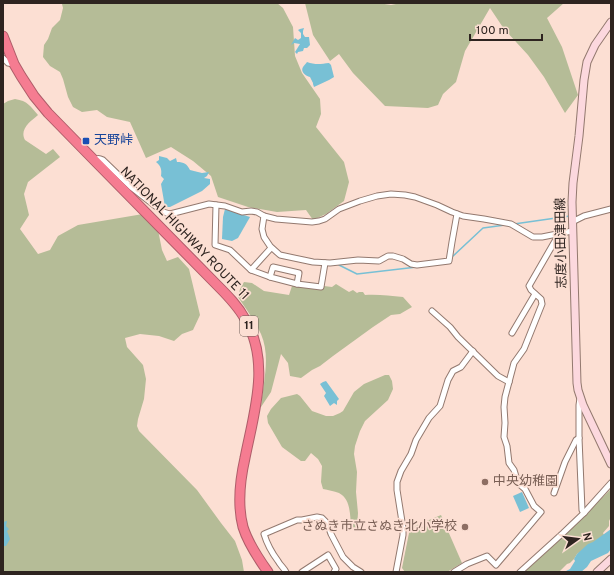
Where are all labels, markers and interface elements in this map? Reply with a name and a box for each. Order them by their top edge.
scale bar [470,16,542,42]
text: 100 m [476,23,509,39]
place label: 天野峠 [94,133,133,149]
marker: 天野峠 [81,136,91,146]
street label: NATIONAL HIGHWAY ROUTE 11 [116,164,252,304]
street label: 志度小田津田線 [552,197,571,289]
road number: 11 [240,316,258,336]
place label: 中央幼稚園 [493,474,558,490]
marker: 中央幼稚園 [480,477,490,487]
place label: さぬき市立さぬき北小学校 [302,518,457,535]
north arrow [558,519,598,559]
marker: さぬき市立さぬき北小学校 [460,522,470,532]
text: N [579,531,594,542]

